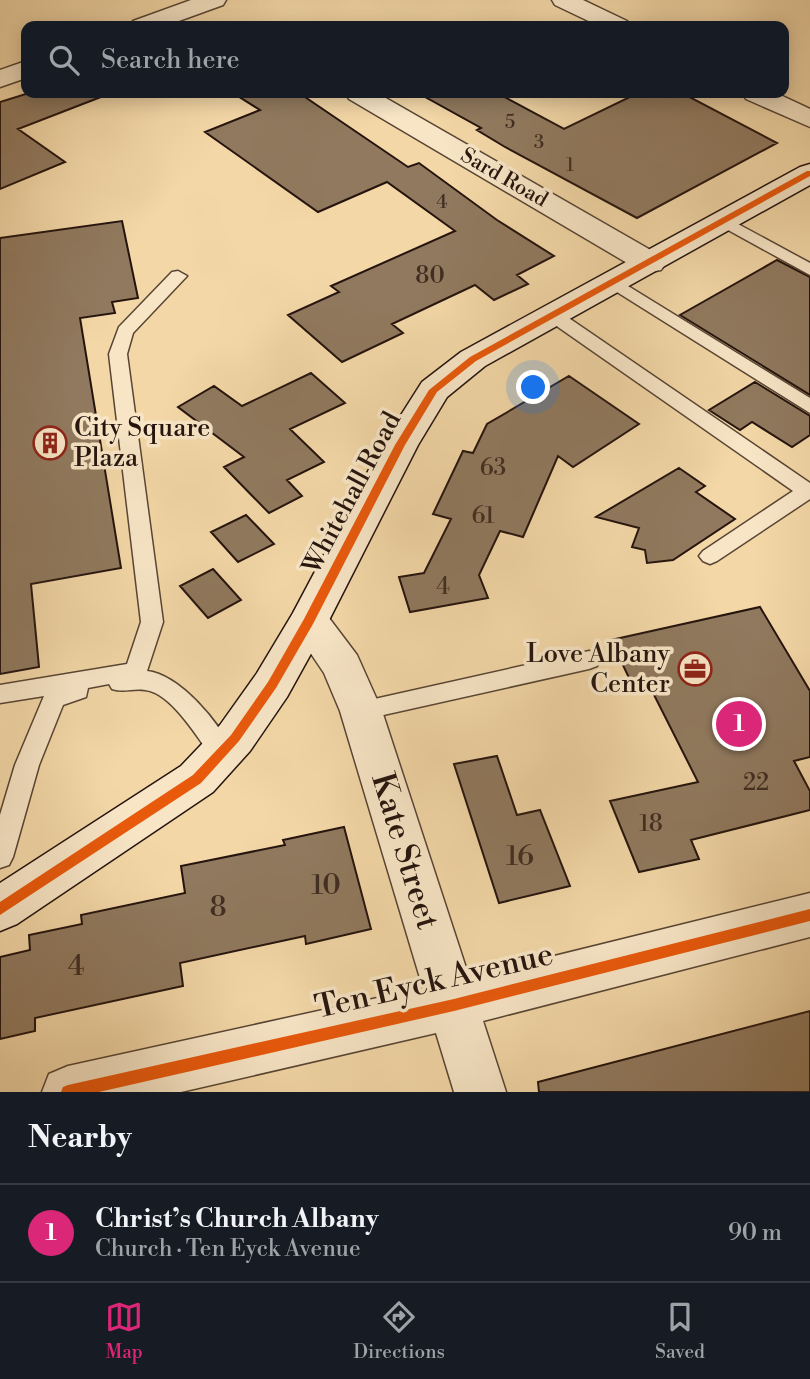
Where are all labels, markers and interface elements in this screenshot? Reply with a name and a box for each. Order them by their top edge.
search box [21,21,789,98]
icon: search [45,41,83,79]
text: Search here [101,44,240,76]
house number: 5 [505,110,515,134]
house number: 3 [534,130,544,154]
street label: Sard Road [456,143,552,213]
house number: 1 [566,153,574,177]
house number: 4 [436,190,448,214]
house number: 80 [415,262,445,290]
your location [516,370,550,404]
street label: Whitehall Road [295,406,408,580]
place label: City Square Plaza [74,412,210,474]
building icon: City Square Plaza [31,424,69,462]
house number: 63 [480,454,506,482]
house number: 61 [471,502,495,530]
house number: 4 [436,573,450,601]
place label: Love Albany Center [526,638,670,700]
office icon: Love Albany Center [676,650,714,688]
pin: 1 [716,698,762,750]
street label: Kate Street [362,768,448,934]
house number: 22 [743,769,769,797]
house number: 18 [639,810,663,838]
house number: 16 [506,839,534,874]
house number: 10 [311,868,341,903]
house number: 8 [209,890,227,925]
street label: Ten Eyck Avenue [311,934,557,1028]
house number: 4 [68,949,84,984]
text: Nearby [28,1119,132,1157]
text: Christ’s Church Albany [95,1203,379,1235]
text: 1 [45,1219,57,1247]
text: 90 m [728,1219,782,1247]
text: Church · Ten Eyck Avenue [95,1235,361,1263]
tab: Map [105,1298,143,1364]
tab: Directions [353,1298,445,1364]
tab: Saved [655,1298,705,1364]

